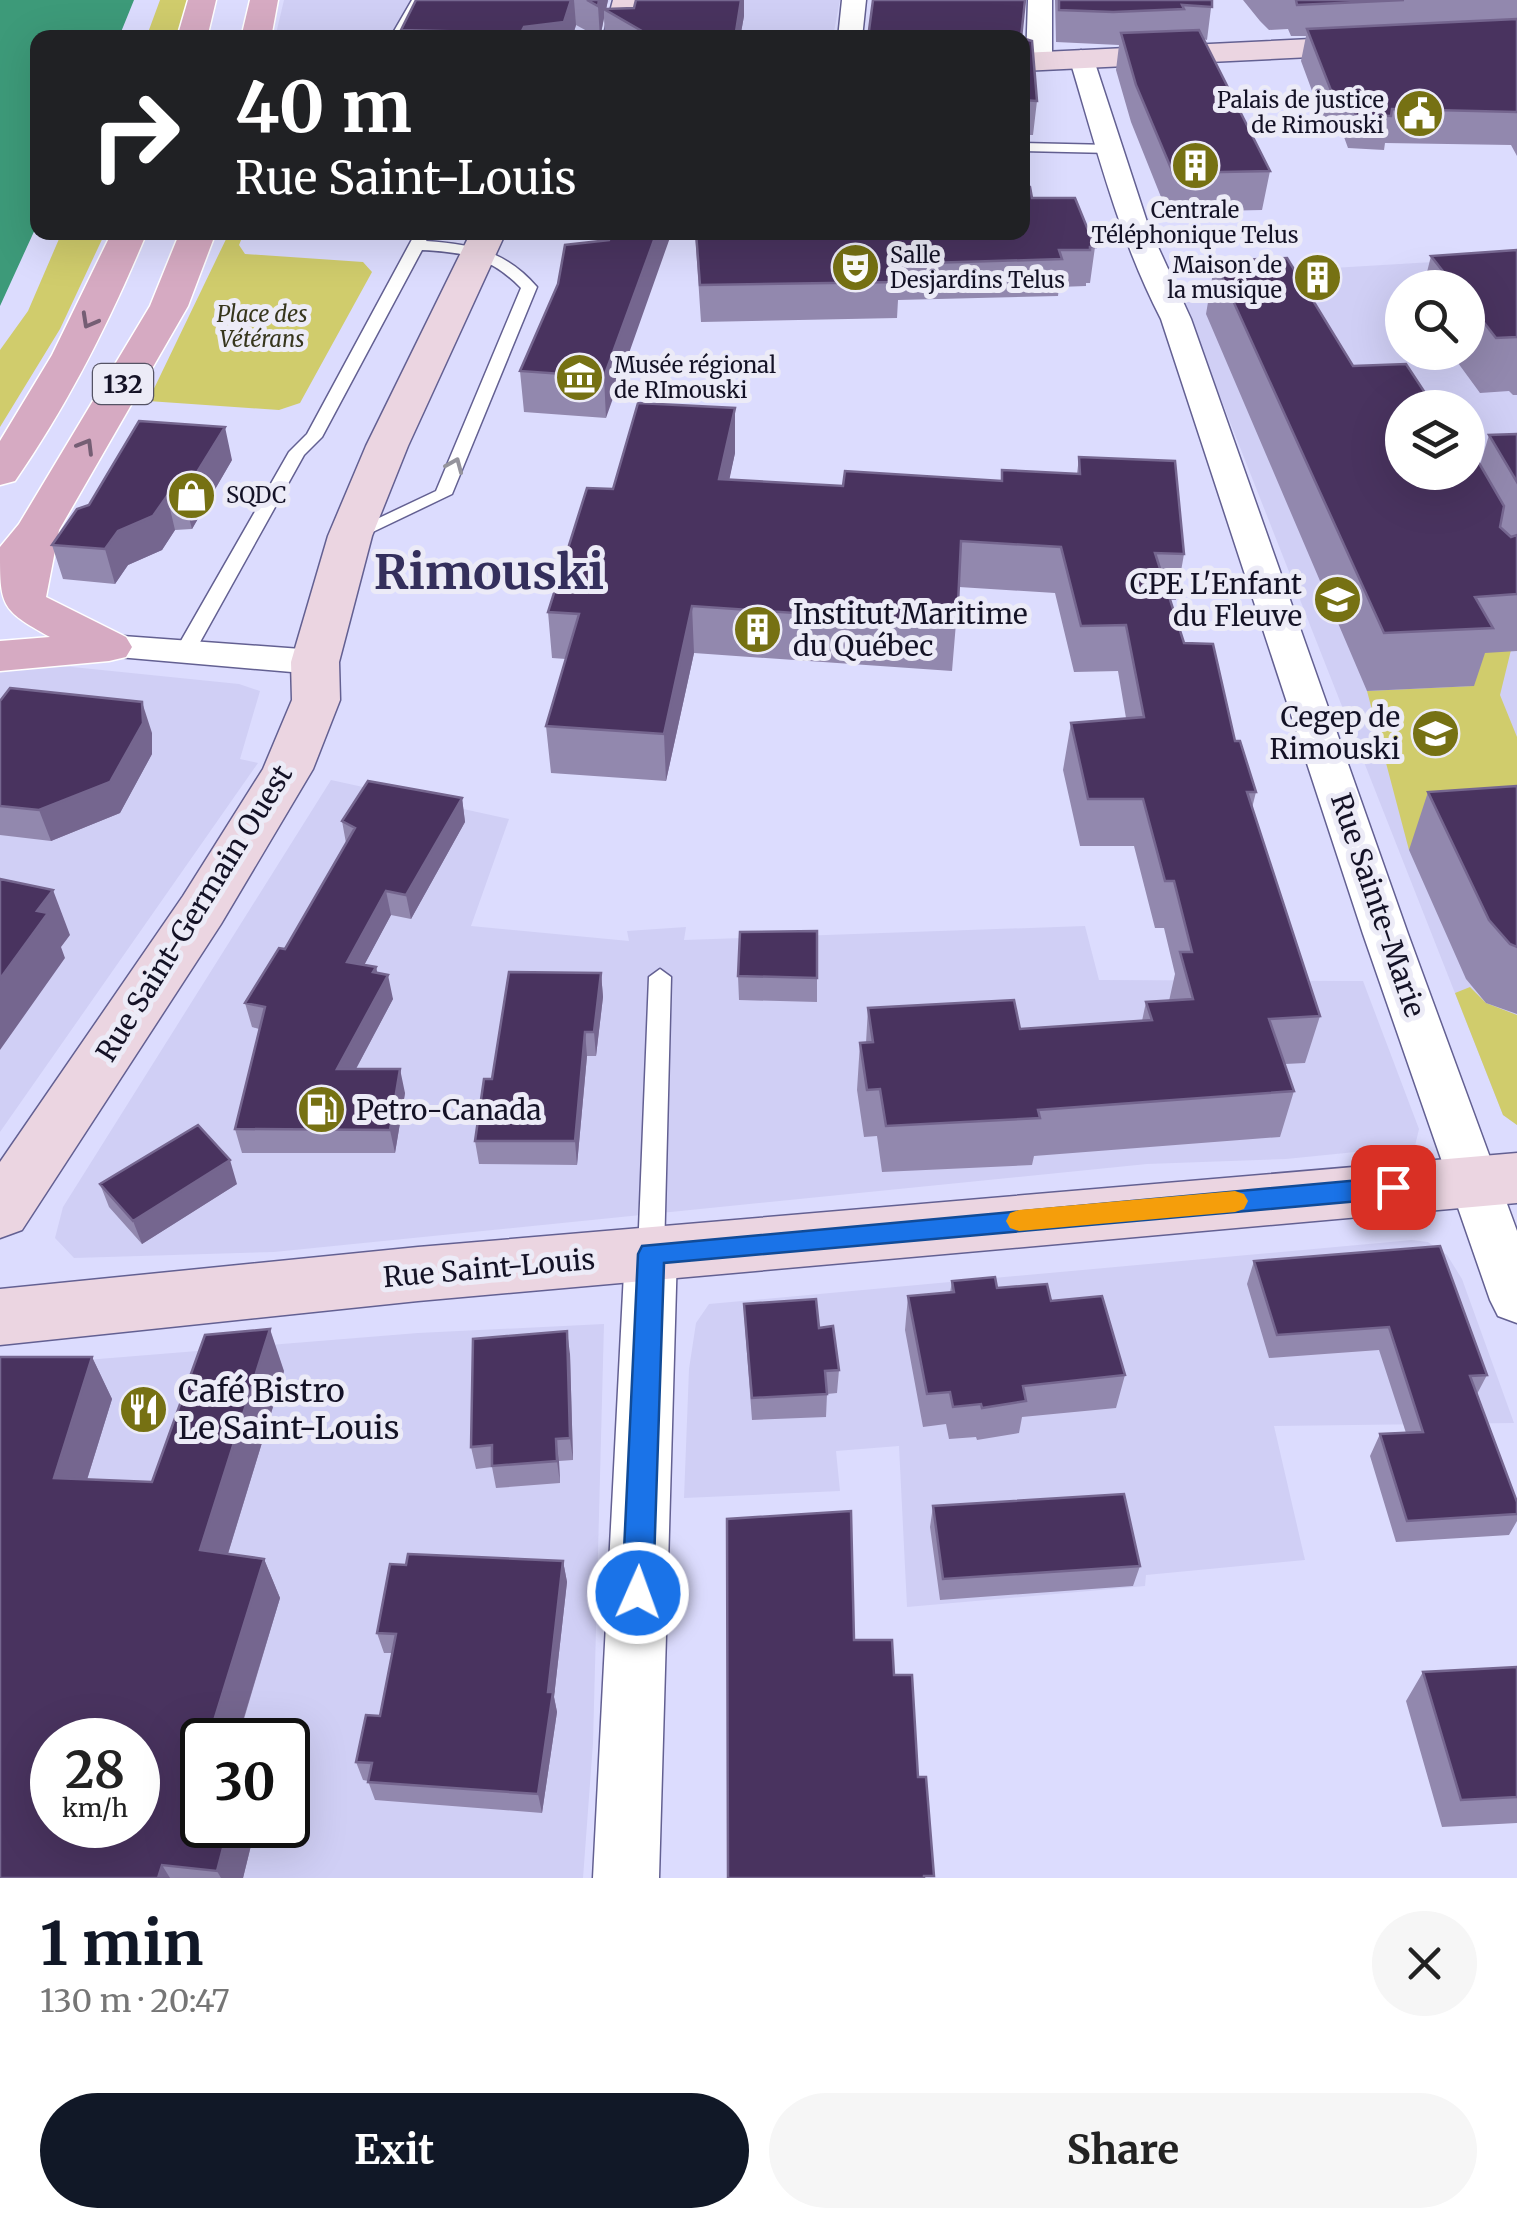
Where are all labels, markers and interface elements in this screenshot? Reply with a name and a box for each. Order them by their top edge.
text: 40 m [235,63,412,151]
icon: right [70,70,200,200]
place label: Palais de justice de Rimouski [1217,86,1384,139]
public building icon: Palais de justice de Rimouski [1393,87,1445,139]
building icon: Centrale Téléphonique Telus [1169,140,1221,192]
text: Rue Saint-Louis [235,150,577,206]
place label: Centrale Téléphonique Telus [1092,196,1298,249]
place label: Salle Desjardins Telus [890,241,1065,294]
theatre icon: Salle Desjardins Telus [829,242,881,294]
place label: Maison de la musique [1167,251,1282,304]
building icon: Maison de la musique [1291,252,1343,304]
map controls [1385,270,1485,490]
button: search [1385,270,1485,370]
park label: Place des Vétérans [217,300,307,353]
one-way arrow [82,310,102,328]
place label: Musée régional de RImouski [614,351,776,404]
museum icon: Musée régional de RImouski [553,352,605,404]
road number: 132 [93,364,153,404]
button: layers [1385,390,1485,490]
one-way arrow [74,439,93,457]
one-way arrow [443,457,463,475]
shop icon: SQDC [165,469,217,521]
place label: SQDC [226,481,287,509]
district label: Rimouski [374,542,604,602]
place label: CPE L'Enfant du Fleuve [1130,566,1302,634]
school or university icon: CPE L'Enfant du Fleuve [1311,574,1363,626]
place label: Institut Maritime du Québec [793,596,1028,664]
building icon: Institut Maritime du Québec [732,604,784,656]
place label: Cegep de Rimouski [1270,699,1400,767]
school or university icon: Cegep de Rimouski [1409,707,1461,759]
street label: Rue Saint-Germain Ouest [88,758,300,1068]
street label: Rue Sainte-Marie [1323,788,1433,1022]
fuel station icon: Petro-Canada [295,1084,347,1136]
place label: Petro-Canada [356,1092,541,1128]
pin [1351,1145,1436,1230]
icon: arrive [1366,1160,1421,1215]
street label: Rue Saint-Louis [382,1241,596,1295]
place label: Café Bistro Le Saint-Louis [178,1371,399,1448]
restaurant icon: Café Bistro Le Saint-Louis [117,1383,169,1435]
position arrow [586,1541,690,1645]
speed limit sign: 30 [180,1718,310,1848]
text: 28 [65,1739,125,1802]
text: km/h [62,1792,128,1824]
text: 1 min [40,1906,203,1981]
button: close [1372,1911,1477,2016]
text: 130 m · 20:47 [40,1981,230,2021]
button: Exit [40,2093,749,2208]
button: Share [769,2093,1477,2208]

